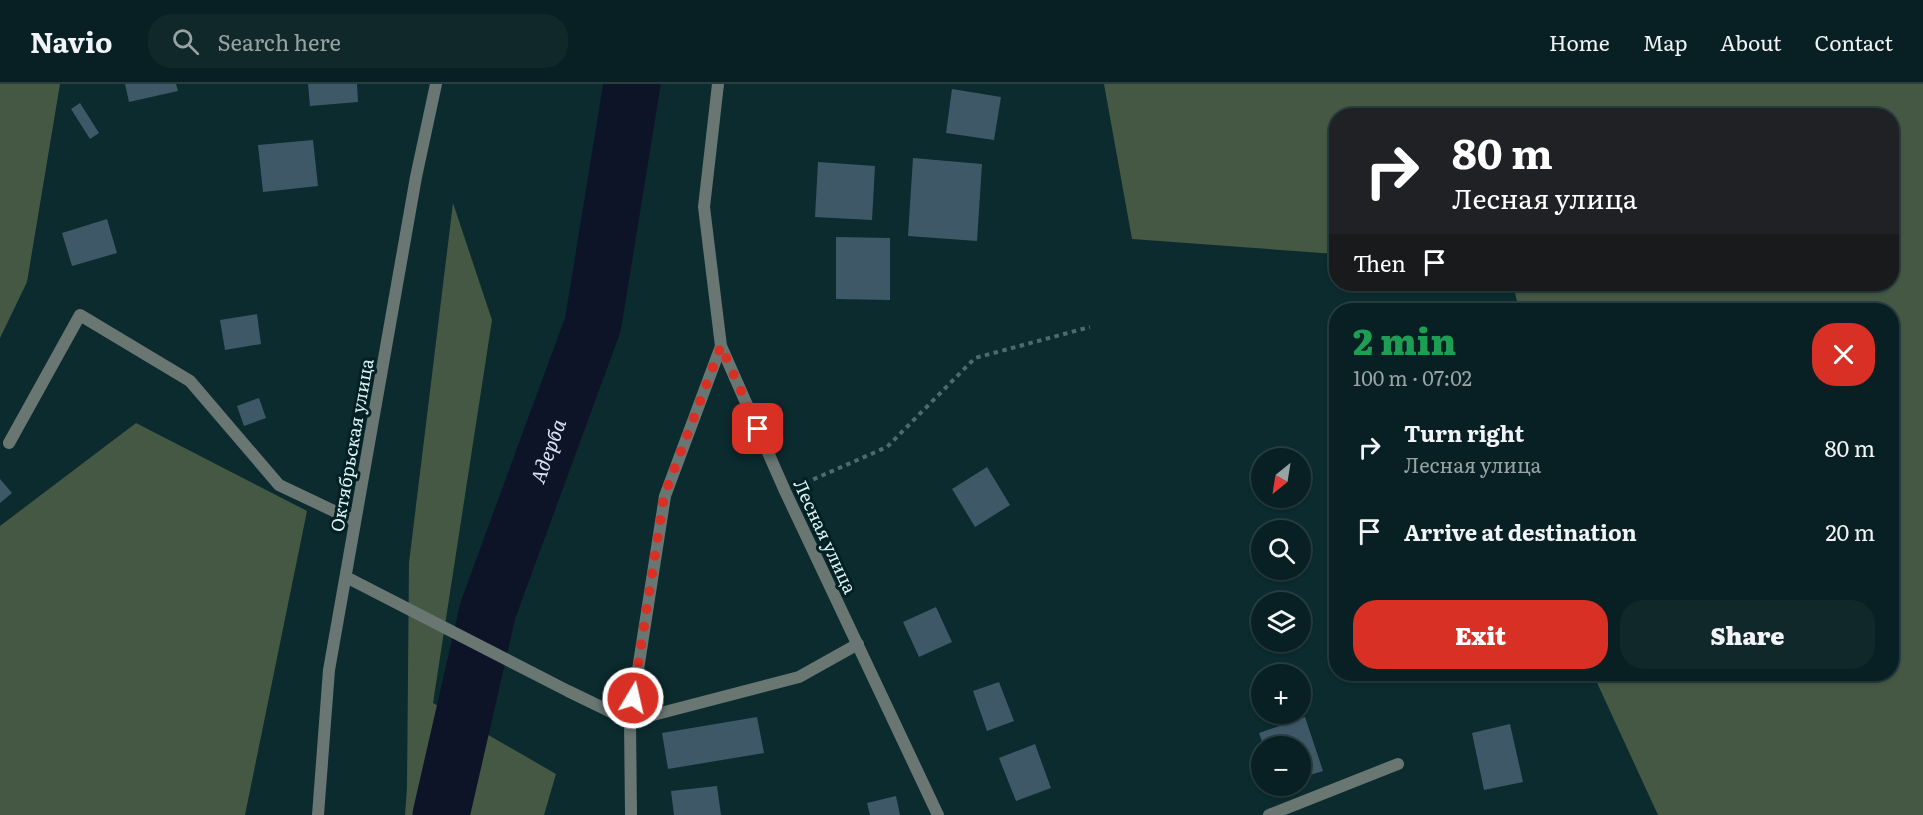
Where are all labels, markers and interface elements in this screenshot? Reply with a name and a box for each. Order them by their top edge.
search box [148,14,568,68]
text: Navio [30,20,112,62]
icon: search [169,25,202,58]
text: Search here [217,25,341,58]
text: Home [1549,26,1610,57]
text: Map [1643,26,1687,57]
text: About [1720,26,1782,57]
text: Contact [1815,26,1893,57]
text: 80 m [1452,120,1553,182]
icon: right [1353,132,1431,210]
text: Лесная улица [1452,177,1637,217]
text: Then [1353,246,1406,279]
icon: arrive [1418,246,1451,279]
text: 2 min [1353,313,1456,366]
button: close [1812,323,1875,386]
street label: Октябрьская улица [322,356,380,534]
text: 100 m · 07:02 [1353,362,1472,392]
pin [732,403,783,454]
icon: arrive [741,412,774,445]
water label: Адерба [521,414,572,487]
text: Turn right [1404,416,1524,449]
icon: right [1353,431,1386,464]
text: 80 m [1824,431,1875,464]
north arrow [1251,448,1311,508]
map controls [1251,448,1311,796]
text: Лесная улица [1404,449,1541,479]
street label: Лесная улица [788,474,864,598]
icon: arrive [1353,515,1386,548]
text: Arrive at destination [1404,515,1637,548]
text: 20 m [1825,515,1875,548]
button: search [1251,520,1311,580]
button: layers [1251,592,1311,652]
button: Exit [1353,600,1608,669]
button: Share [1620,600,1875,669]
button: + [1251,664,1311,724]
position arrow [601,666,665,730]
button: − [1251,736,1311,796]

